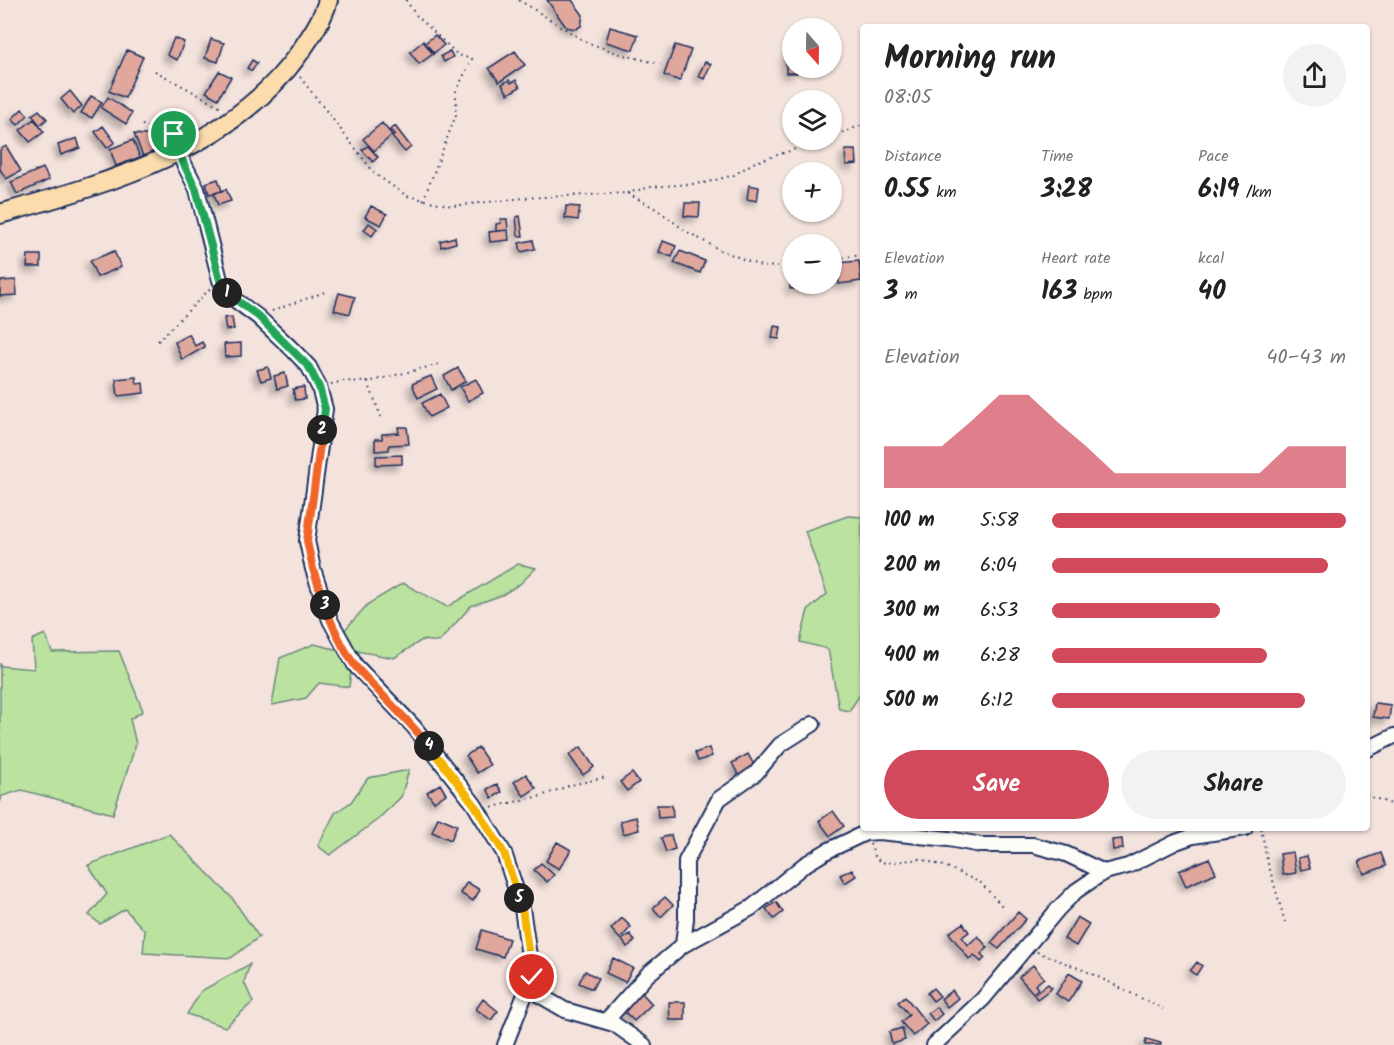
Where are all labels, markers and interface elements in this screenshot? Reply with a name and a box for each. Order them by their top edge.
north arrow [782,18,842,78]
map controls [782,18,842,294]
text: Morning run [884,33,1056,86]
button: share [1283,44,1346,107]
text: 08:05 [884,82,932,114]
button: layers [782,90,842,150]
pin [148,108,199,159]
icon: arrive [157,117,190,150]
text: Distance [884,144,942,169]
text: Time [1041,144,1073,169]
text: Pace [1198,144,1229,169]
button: + [782,162,842,222]
text: 0.55 [884,169,930,211]
text: 3:28 [1041,169,1092,211]
text: 6:19 [1198,169,1240,211]
text: km [930,180,956,205]
text: /km [1240,180,1272,205]
button: − [782,234,842,294]
text: Elevation [884,246,945,271]
text: Heart rate [1041,246,1111,271]
text: kcal [1198,246,1224,271]
text: 3 [884,271,898,313]
text: 163 [1041,271,1077,313]
text: 40 [1198,271,1226,313]
pin: 1 [212,278,242,308]
text: 1 [225,280,229,305]
text: m [898,282,917,307]
text: bpm [1077,282,1112,307]
text: Elevation [884,342,960,374]
text: 40–43 m [1266,342,1346,374]
pin: 2 [307,415,337,445]
text: 2 [317,417,327,442]
text: 100 m [884,505,935,537]
text: 5:58 [980,505,1018,537]
text: 200 m [884,550,940,582]
text: 6:04 [980,550,1017,582]
pin: 3 [310,590,340,620]
text: 3 [321,592,329,617]
text: 300 m [884,595,940,627]
text: 6:53 [980,595,1018,627]
text: 400 m [884,640,940,672]
text: 6:28 [980,640,1020,672]
text: 500 m [884,685,939,717]
text: 6:12 [980,685,1014,717]
pin: 4 [414,731,444,761]
text: 4 [425,733,433,758]
button: Save [884,750,1109,819]
button: Share [1121,750,1346,819]
pin: 5 [504,883,534,913]
text: 5 [515,885,523,910]
pin [506,951,557,1002]
icon: check [515,960,548,993]

